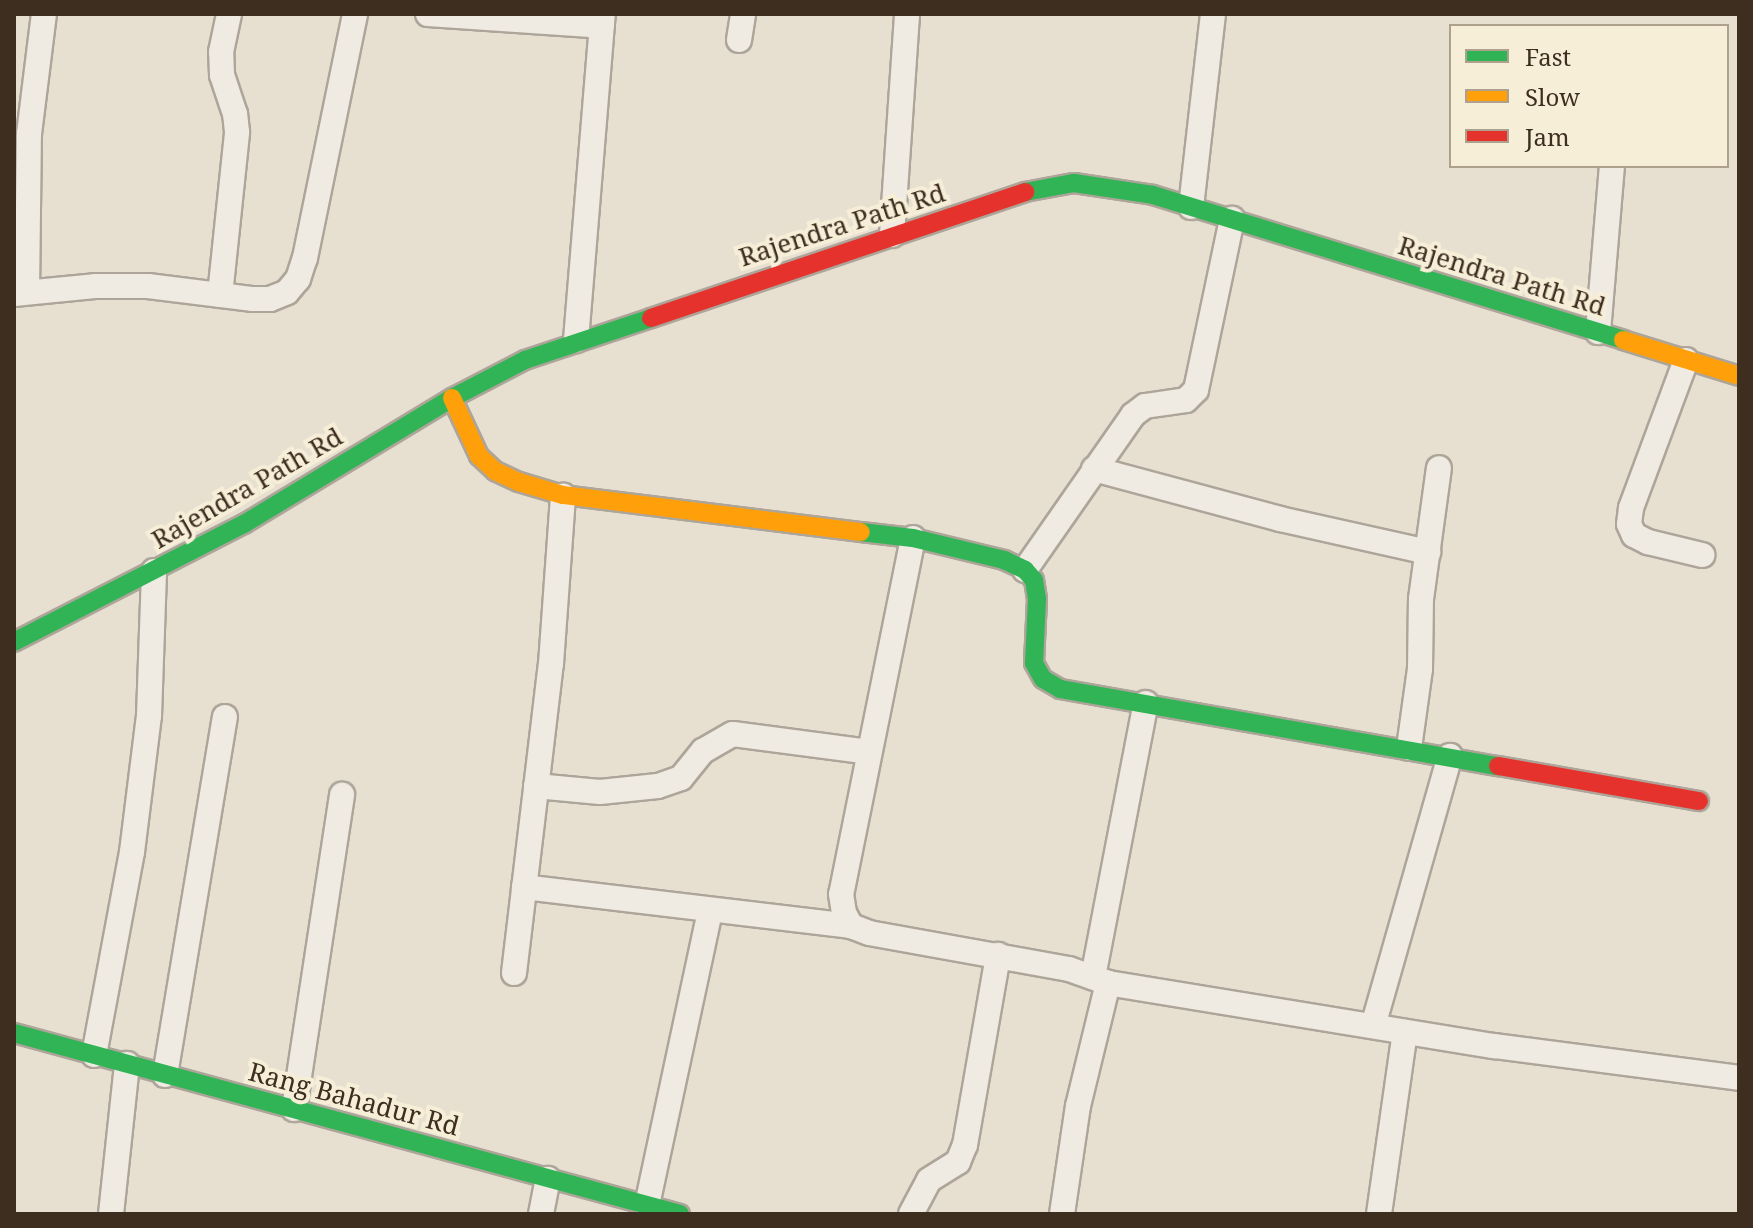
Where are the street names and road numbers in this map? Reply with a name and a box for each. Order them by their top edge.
street label: Rajendra Path Rd [735,177,949,273]
street label: Rajendra Path Rd [1395,230,1609,322]
street label: Rajendra Path Rd [146,421,348,555]
street label: Rang Bahadur Rd [245,1056,463,1142]

